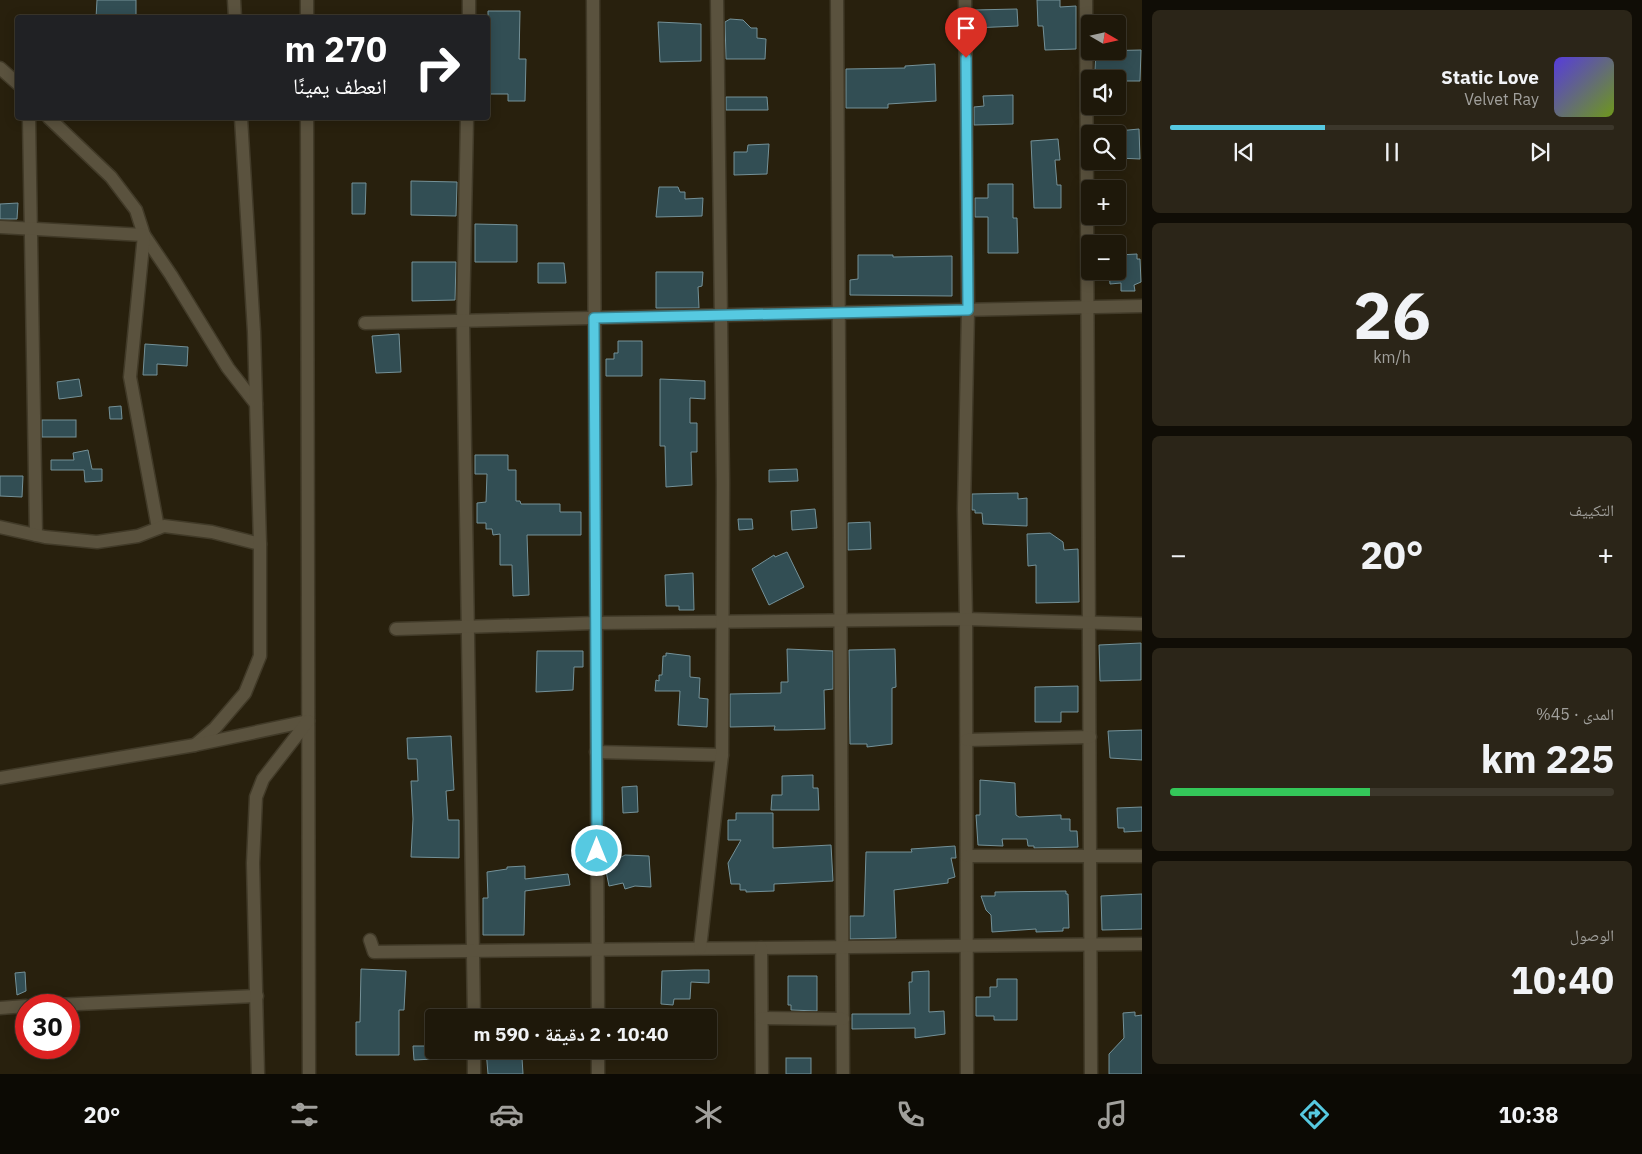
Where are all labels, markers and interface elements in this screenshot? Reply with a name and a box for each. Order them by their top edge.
pin [945,7,987,58]
icon: arrive [952,14,980,42]
north arrow [1081,15,1126,60]
map controls [1081,15,1126,280]
text: 270 m [284,26,387,72]
icon: right [405,35,470,100]
text: Static Love [1441,65,1539,89]
button: sound [1081,70,1126,115]
text: انعطف يمينًا [293,71,387,100]
text: Velvet Ray [1464,89,1539,109]
button: search [1081,125,1126,170]
icon: previous [1230,138,1258,166]
icon: pause [1378,138,1406,166]
icon: next [1526,138,1554,166]
button: + [1081,180,1126,225]
button: − [1081,235,1126,280]
text: 26 [1353,272,1431,357]
text: km/h [1373,347,1411,367]
text: التكييف [1569,500,1614,520]
text: 20° [1360,530,1424,579]
text: − [1170,536,1187,573]
text: + [1597,536,1614,573]
text: المدى · 45% [1536,704,1614,724]
text: 225 km [1481,734,1614,783]
position arrow [570,824,622,876]
text: الوصول [1570,925,1614,945]
text: 10:40 [1510,955,1614,1004]
speed limit sign: 30 [15,994,80,1059]
text: 10:40 · 2 دقيقة · 590 m [474,1022,668,1046]
icon: filters [287,1097,322,1132]
icon: car [489,1097,524,1132]
icon: climate [691,1097,726,1132]
icon: phone [893,1097,928,1132]
icon: music [1095,1097,1130,1132]
icon: directions [1297,1097,1332,1132]
text: 20° [84,1100,120,1129]
text: 10:38 [1499,1100,1559,1129]

